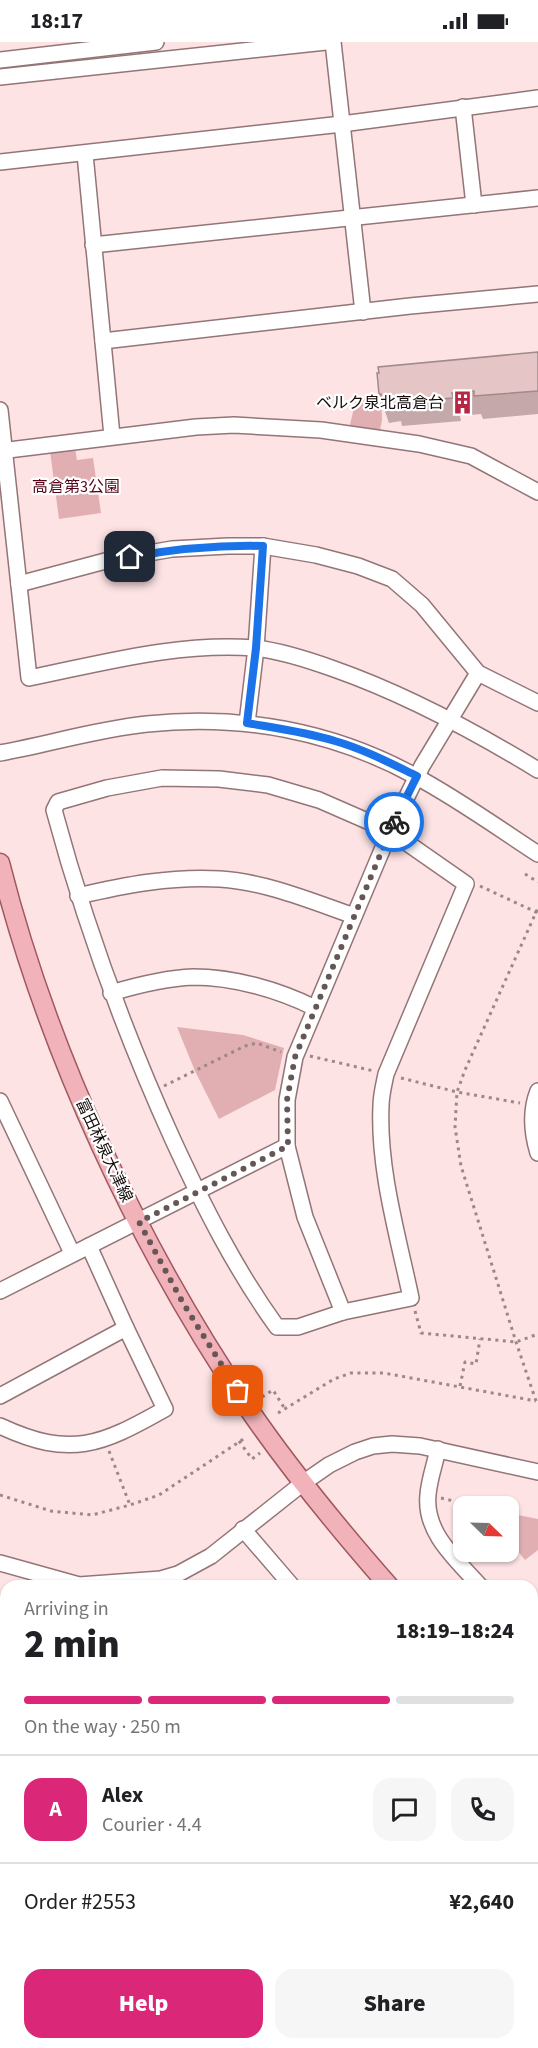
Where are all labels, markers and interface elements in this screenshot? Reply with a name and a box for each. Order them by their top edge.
text: 18:17 [30,5,83,37]
building icon: ベルク泉北高倉台 [449,389,475,415]
place label: ベルク泉北高倉台 [316,392,444,414]
park label: 高倉第3公園 [32,476,120,498]
pin [104,531,155,582]
icon: home [113,540,146,573]
courier [364,792,424,852]
icon: bike [378,806,411,839]
street label: 富田林泉大津線 [70,1095,138,1206]
pin [212,1365,263,1416]
icon: bag [221,1374,254,1407]
north arrow [453,1496,519,1562]
map controls [453,1496,519,1562]
text: Arriving in [24,1595,109,1623]
text: 18:19–18:24 [396,1615,514,1647]
text: 2 min [24,1617,120,1673]
text: On the way · 250 m [24,1713,181,1741]
button: chat [373,1778,436,1841]
button: phone [451,1778,514,1841]
text: Alex [102,1779,143,1811]
text: A [49,1793,62,1825]
text: Courier · 4.4 [102,1811,202,1839]
text: Order #2553 [24,1886,136,1918]
text: ¥2,640 [449,1886,514,1918]
button: Help [24,1969,263,2038]
button: Share [275,1969,514,2038]

